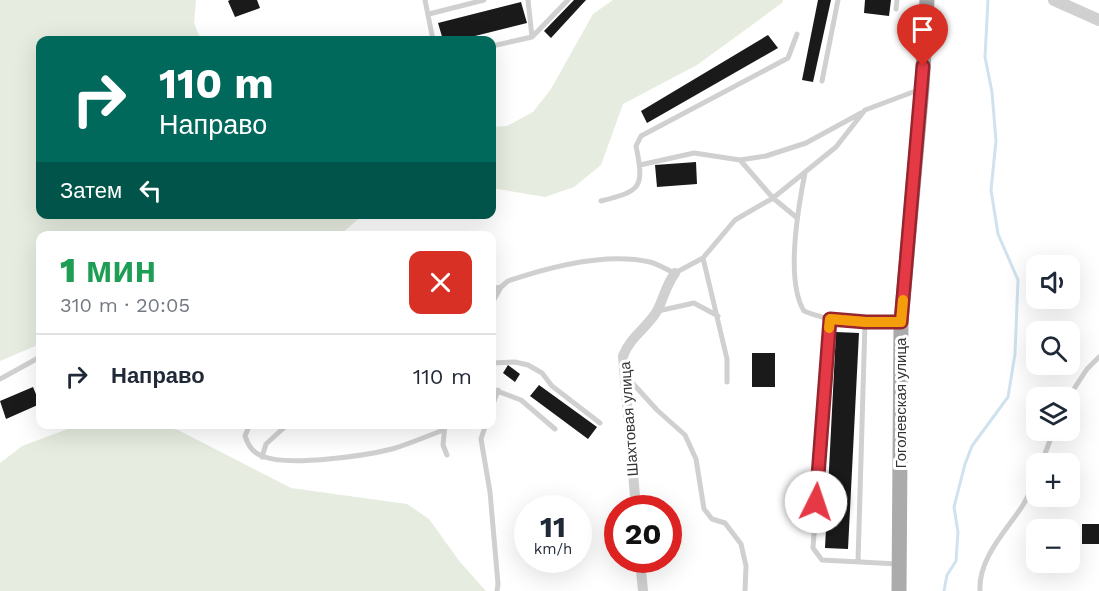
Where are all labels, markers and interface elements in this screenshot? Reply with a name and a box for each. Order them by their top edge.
pin [897,4,948,66]
icon: arrive [906,13,939,46]
text: 110 m [159,59,274,108]
icon: right [60,60,138,138]
text: Направо [159,109,267,141]
icon: left [134,174,167,207]
text: Затем [60,178,122,203]
text: 1 мин [60,249,156,291]
button: close [409,251,472,314]
map controls [1026,255,1080,573]
button: sound [1026,255,1080,309]
text: 310 m · 20:05 [60,293,190,317]
button: search [1026,321,1080,375]
street label: Гоголевская улица [892,337,910,468]
icon: right [60,360,93,393]
street label: Шахтовая улица [616,360,642,477]
text: Направо [111,363,205,388]
text: 110 m [413,364,472,389]
button: layers [1026,387,1080,441]
button: + [1026,453,1080,507]
position arrow [784,470,848,534]
speed limit sign: 20 [604,495,682,573]
text: 11 [540,509,566,544]
button: − [1026,519,1080,573]
text: km/h [534,540,572,558]

